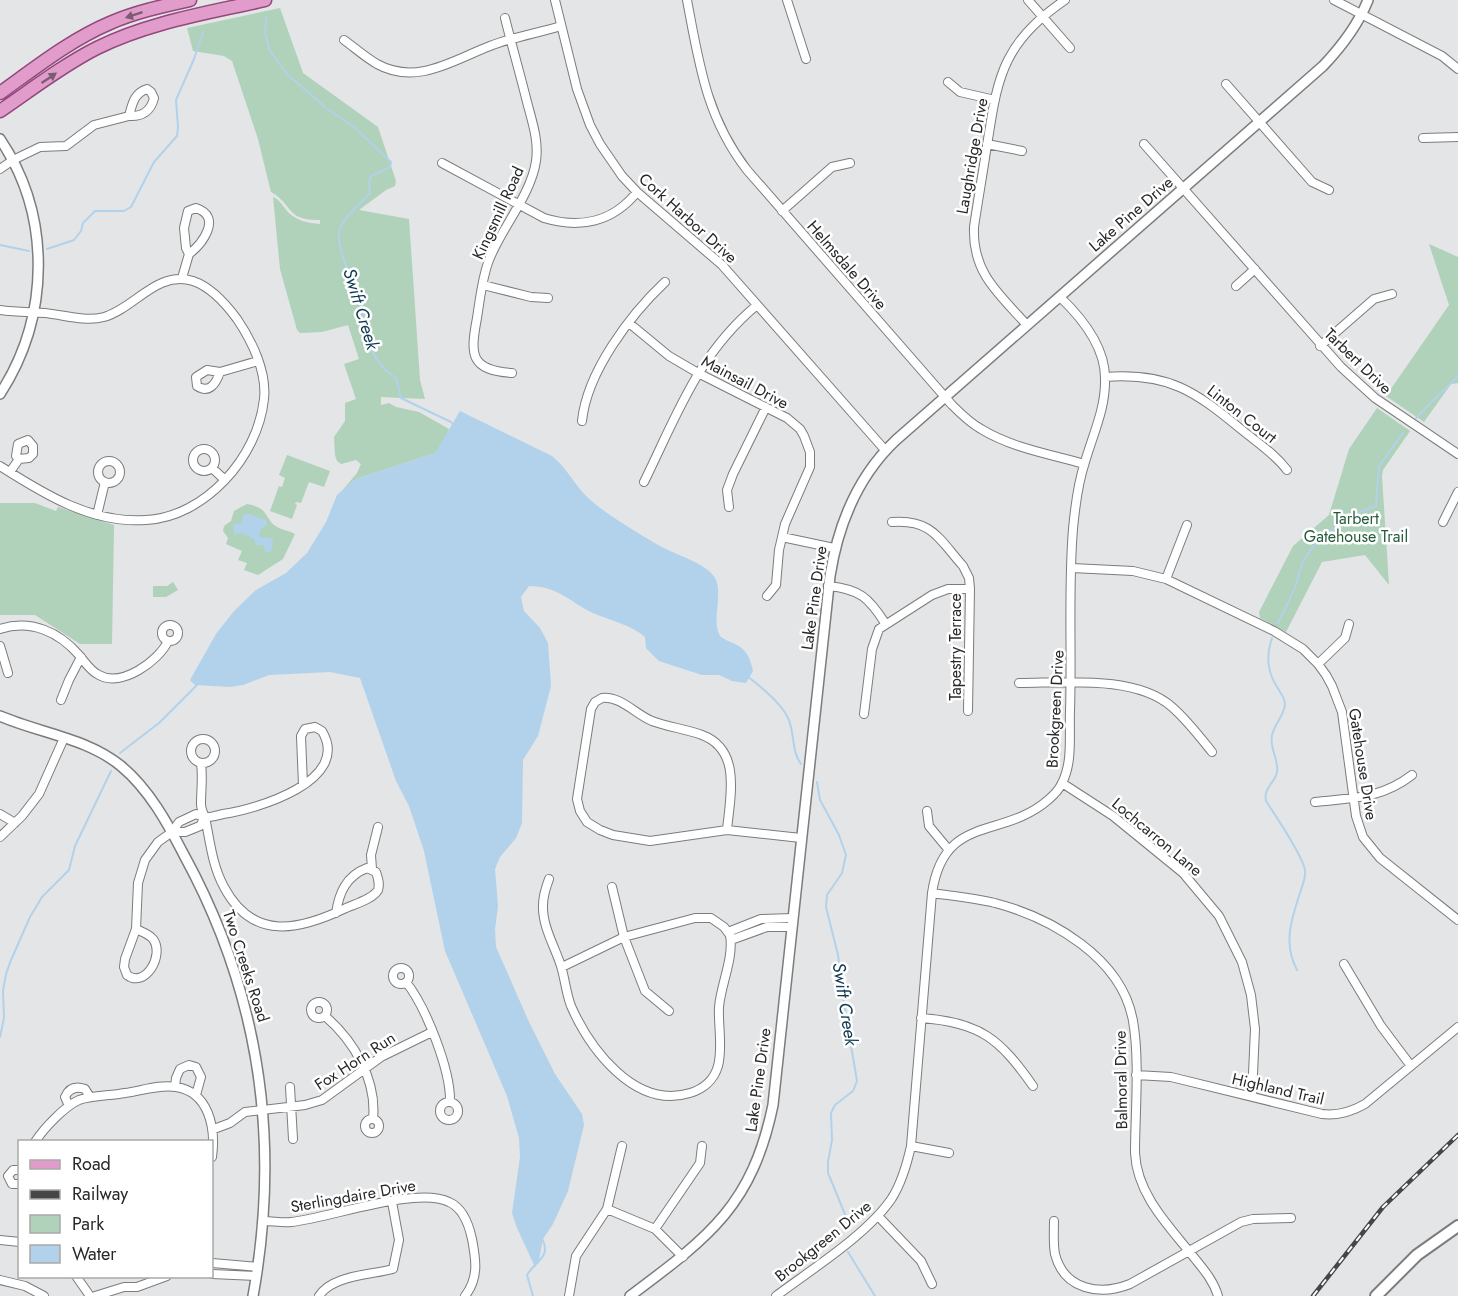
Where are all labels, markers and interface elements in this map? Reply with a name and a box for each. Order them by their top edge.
one-way arrow [125,11,143,20]
one-way arrow [40,73,57,84]
street label: Laughridge Drive [950,96,994,216]
street label: Kingsmill Road [466,163,530,263]
street label: Cork Harbor Drive [634,168,742,268]
street label: Lake Pine Drive [1084,171,1178,257]
street label: Helmsdale Drive [802,215,892,315]
water label: Swift Creek [336,265,386,354]
street label: Tarbert Drive [1319,323,1397,399]
street label: Mainsail Drive [697,349,793,415]
street label: Linton Court [1202,379,1282,449]
park label: Tarbert Gatehouse Trail [1304,507,1408,548]
street label: Lake Pine Drive [795,545,833,651]
street label: Tapestry Terrace [944,593,967,701]
street label: Brookgreen Drive [1040,649,1070,769]
street label: Gatehouse Drive [1343,707,1383,821]
street label: Lochcarron Lane [1107,792,1207,882]
street label: Two Creeks Road [217,907,275,1025]
water label: Swift Creek [826,960,865,1049]
street label: Fox Horn Run [310,1026,400,1096]
street label: Lake Pine Drive [739,1027,777,1133]
street label: Balmoral Drive [1109,1030,1133,1130]
street label: Highland Trail [1230,1067,1326,1111]
legend [18,1140,213,1278]
text: Road [72,1151,111,1177]
street label: Sterlingdaire Drive [289,1174,417,1218]
text: Railway [72,1181,128,1207]
street label: Brookgreen Drive [770,1195,876,1287]
text: Park [72,1211,104,1237]
text: Water [72,1241,117,1267]

